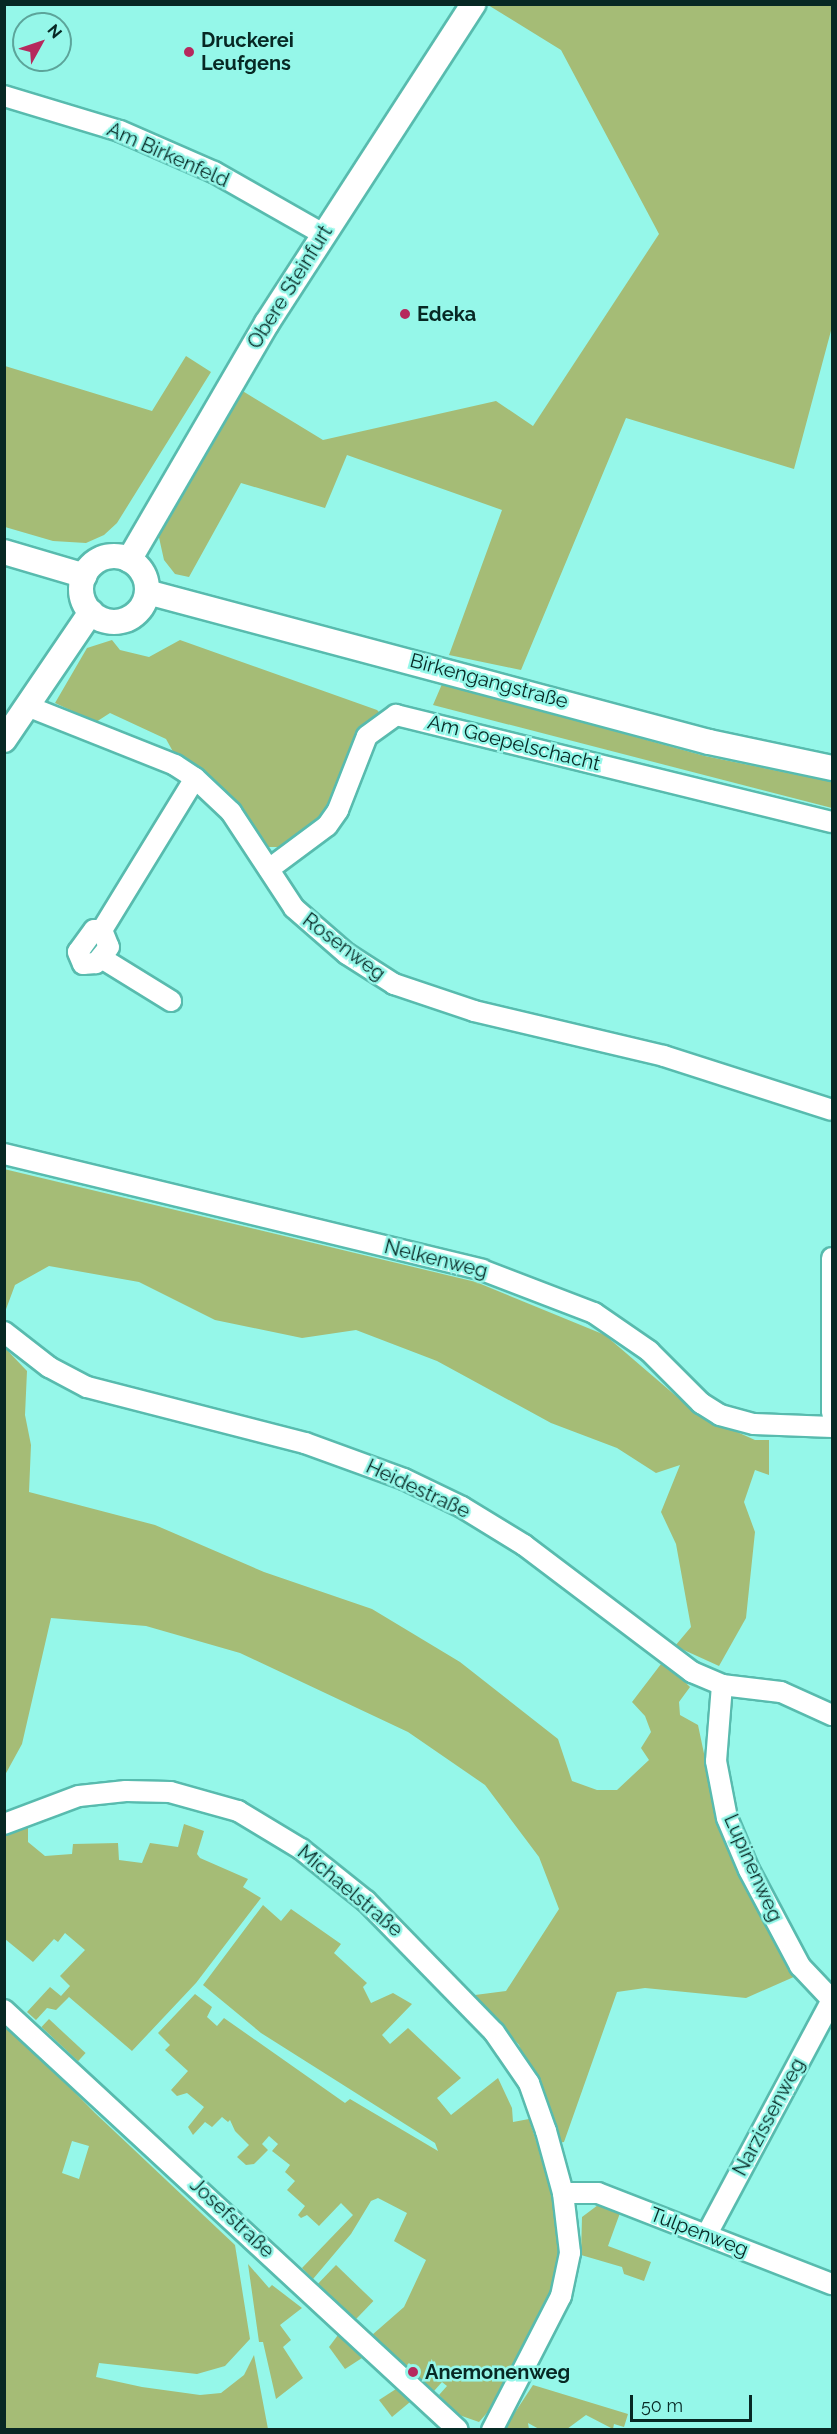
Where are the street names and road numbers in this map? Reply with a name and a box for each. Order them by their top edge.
street label: Am Birkenfeld [103,117,233,193]
street label: Obere Steinfurt [242,221,338,353]
street label: Birkengangstraße [407,648,571,714]
street label: Am Goepelschacht [425,710,603,776]
street label: Rosenweg [298,908,390,986]
street label: Nelkenweg [382,1235,490,1283]
street label: Heidestraße [362,1454,474,1524]
street label: Lupinenweg [719,1811,787,1925]
street label: Michaelstraße [293,1840,407,1942]
street label: Narzissenweg [728,2054,810,2180]
street label: Josefstraße [185,2173,279,2263]
street label: Tulpenweg [646,2202,752,2262]

